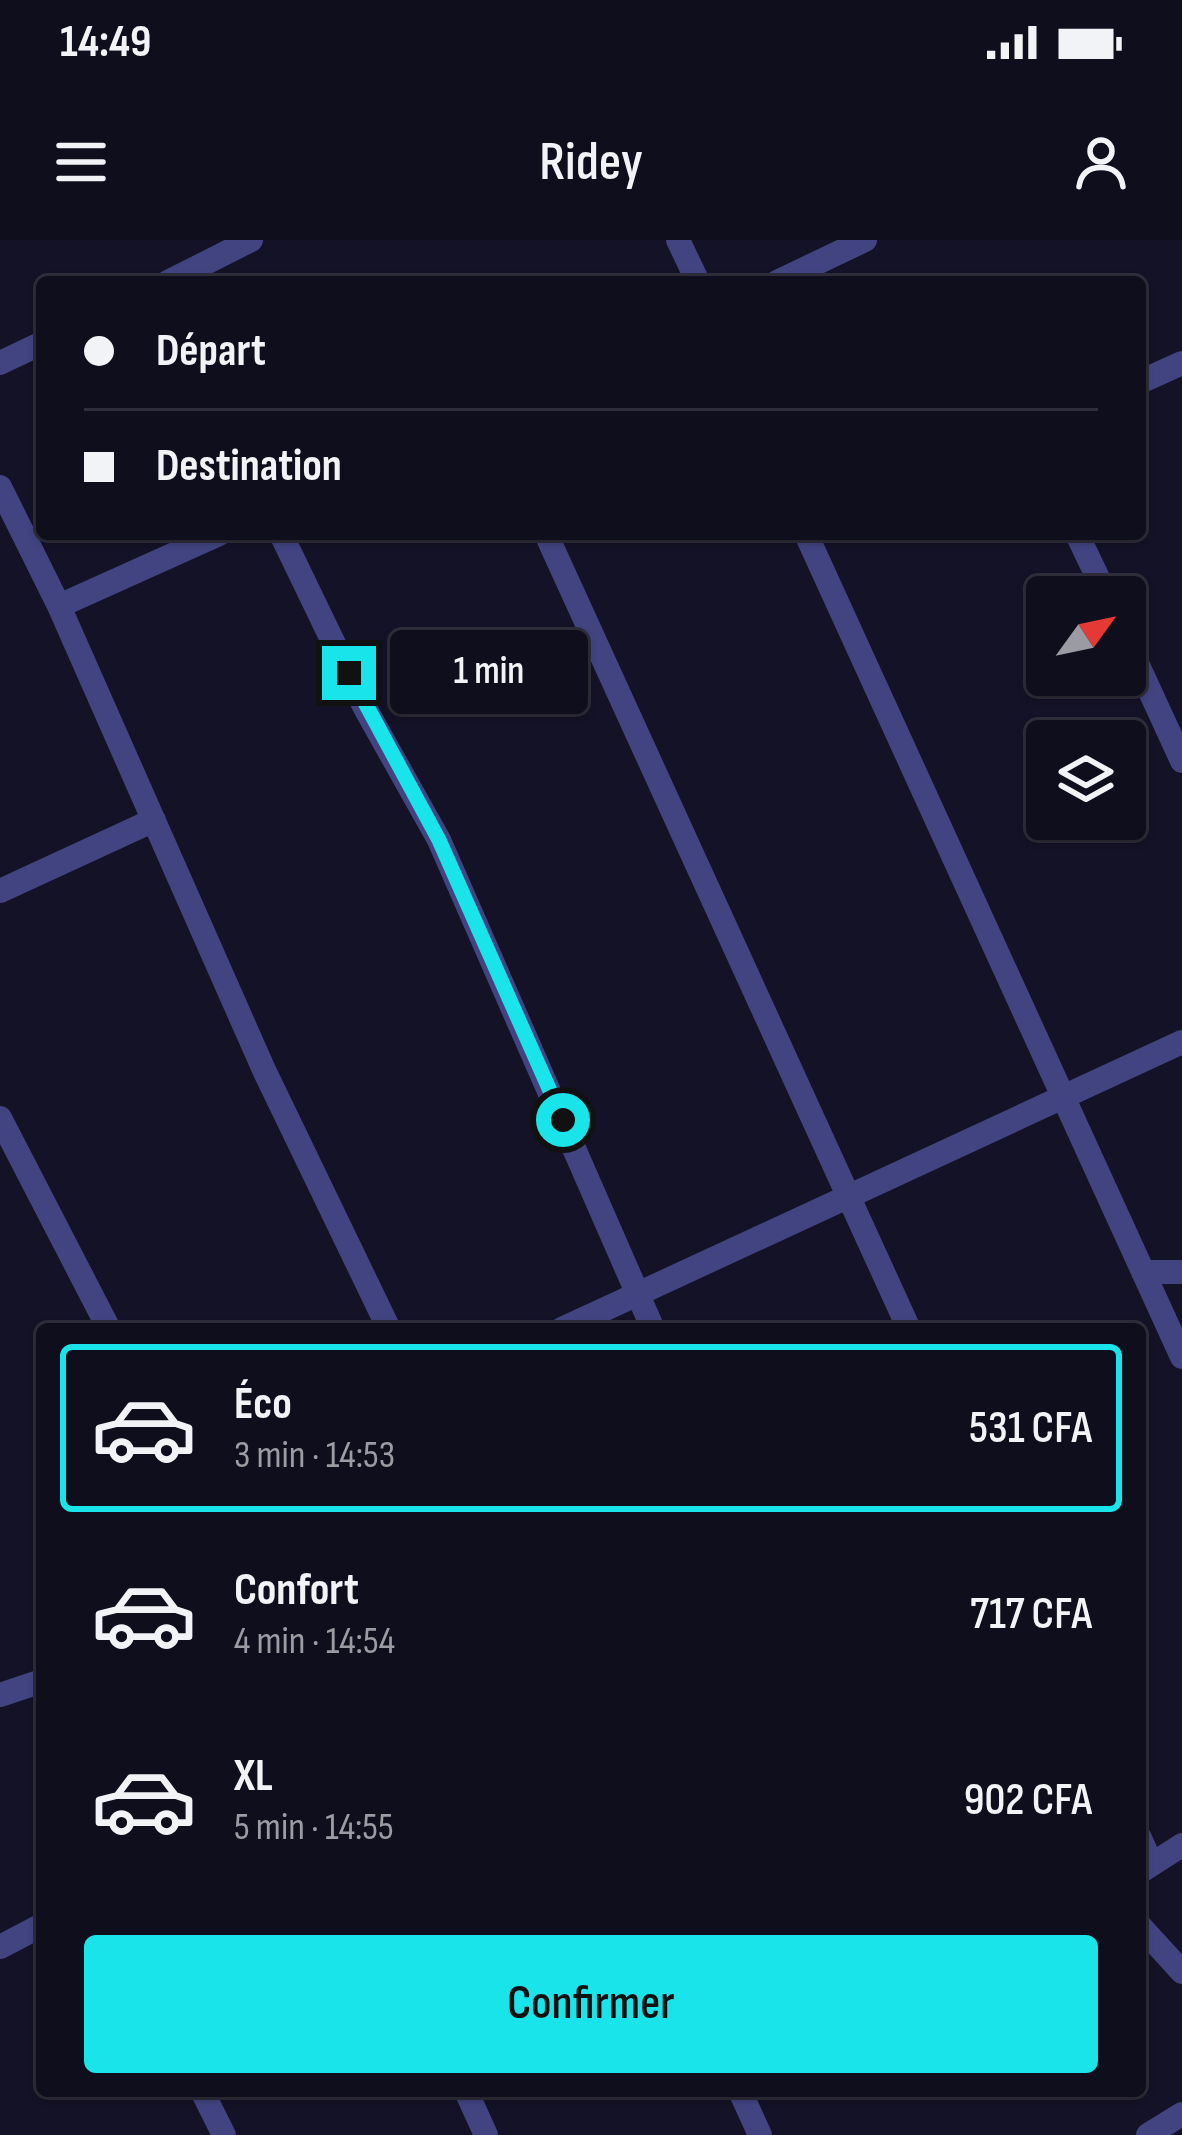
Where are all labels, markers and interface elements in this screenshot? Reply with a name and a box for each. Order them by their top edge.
text: 14:49 [60,15,151,70]
icon: menu [48,129,114,195]
icon: person [1068,129,1134,195]
text: Ridey [539,130,643,195]
text: Départ [156,324,266,379]
text: Destination [156,439,342,494]
north arrow [1026,576,1146,696]
map controls [1026,576,1146,840]
callout: 1 min [391,631,589,715]
route end [322,646,376,700]
text: 1 min [454,648,524,695]
button: layers [1026,720,1146,840]
route start [536,1093,590,1147]
icon: car [90,1374,198,1482]
text: Éco [234,1377,292,1432]
text: 531 CFA [969,1401,1092,1456]
text: 3 min · 14:53 [234,1432,395,1479]
icon: car [90,1560,198,1668]
text: Confort [234,1563,359,1618]
text: 717 CFA [970,1587,1092,1642]
text: 4 min · 14:54 [234,1618,395,1665]
icon: car [90,1746,198,1854]
text: XL [234,1749,273,1804]
text: 902 CFA [964,1773,1092,1828]
text: 5 min · 14:55 [234,1804,394,1851]
button: Confirmer [84,1935,1098,2073]

